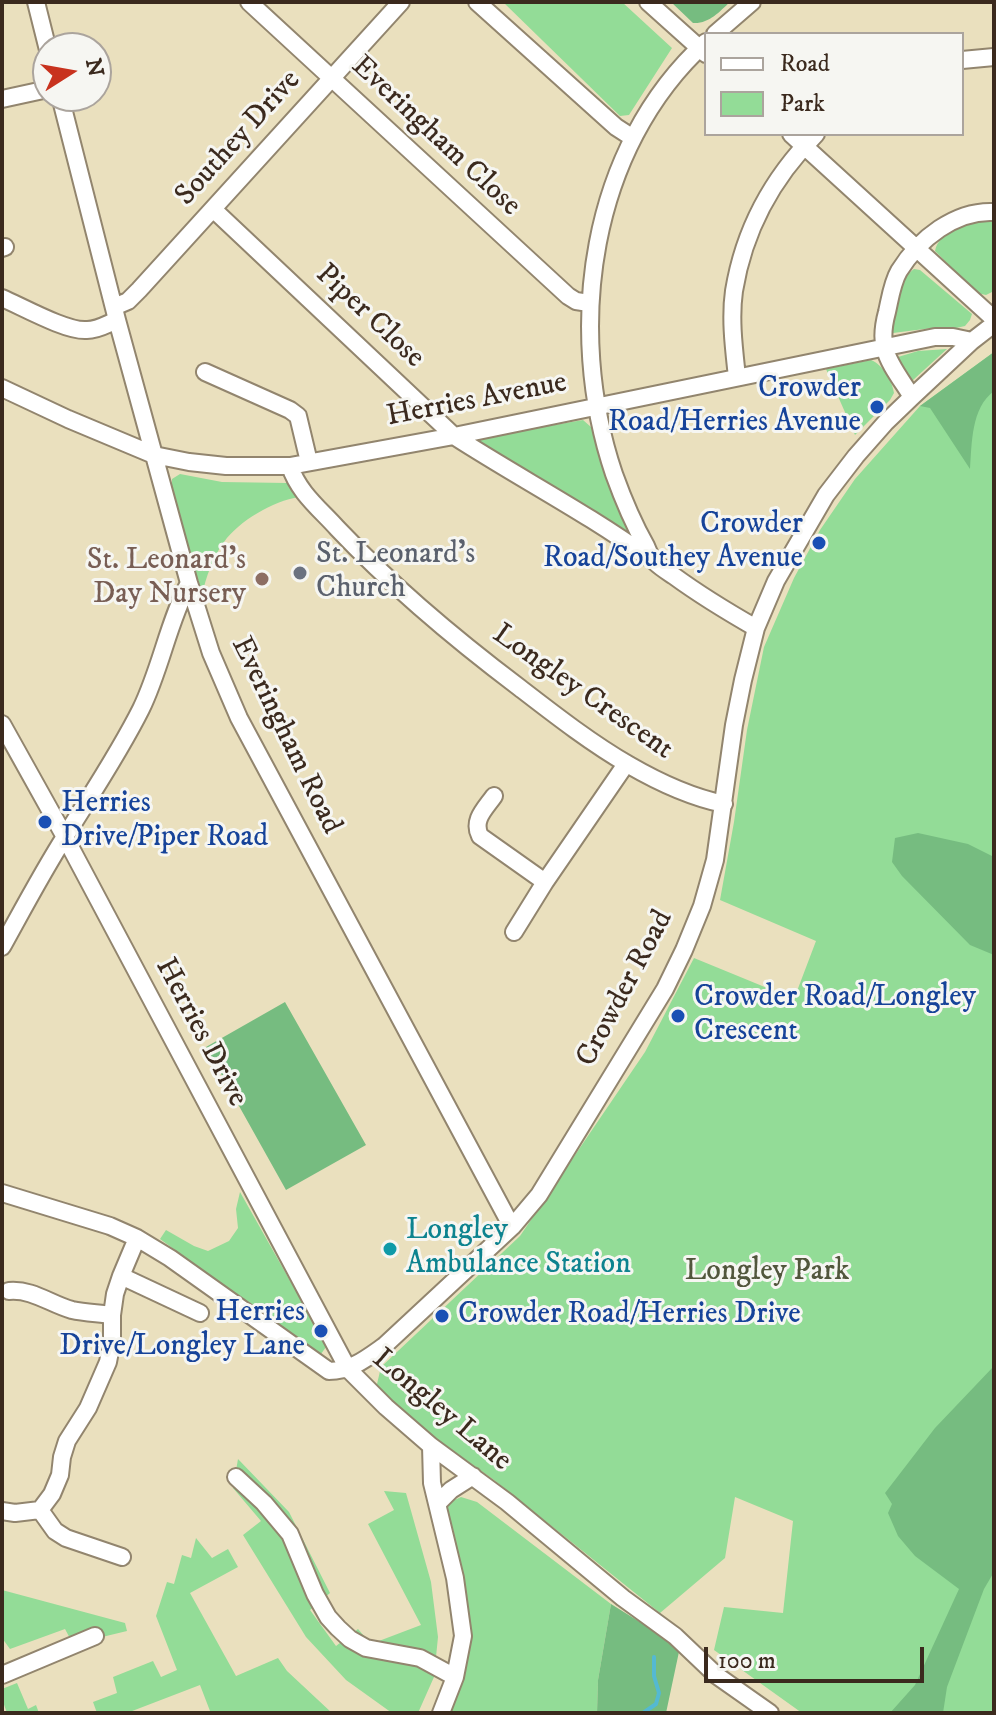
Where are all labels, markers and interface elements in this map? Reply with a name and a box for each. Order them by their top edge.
north arrow [32,32,112,112]
legend [704,32,964,136]
street label: Everingham Close [343,49,527,225]
text: Road [780,49,830,79]
text: N [79,56,109,79]
street label: Southey Drive [169,64,309,214]
text: Park [780,89,825,119]
street label: Piper Close [307,257,431,377]
street label: Herries Avenue [384,366,570,436]
place label: Crowder Road/Herries Avenue [608,372,861,442]
marker: Crowder Road/Herries Avenue [868,398,886,416]
place label: Crowder Road/Southey Avenue [543,508,803,578]
marker: Crowder Road/Southey Avenue [810,534,828,552]
place label: St. Leonard's Church [316,538,475,608]
place label: St. Leonard's Day Nursery [87,544,246,614]
marker: St. Leonard's Church [291,564,309,582]
marker: St. Leonard's Day Nursery [253,570,271,588]
street label: Longley Crescent [485,617,679,769]
street label: Everingham Road [222,632,348,840]
place label: Herries Drive/Piper Road [61,787,268,858]
marker: Herries Drive/Piper Road [36,813,54,831]
street label: Crowder Road [570,905,682,1073]
street label: Herries Drive [146,953,254,1113]
place label: Crowder Road/Longley Crescent [694,981,976,1052]
marker: Crowder Road/Longley Crescent [669,1007,687,1025]
place label: Longley Ambulance Station [406,1214,631,1284]
marker: Longley Ambulance Station [381,1240,399,1258]
park label: Longley Park [685,1255,849,1291]
place label: Herries Drive/Longley Lane [59,1296,305,1366]
place label: Crowder Road/Herries Drive [458,1298,801,1334]
marker: Crowder Road/Herries Drive [433,1307,451,1325]
marker: Herries Drive/Longley Lane [312,1322,330,1340]
street label: Longley Lane [364,1342,518,1480]
scale bar [708,1631,928,1681]
text: 100 m [718,1646,776,1676]

